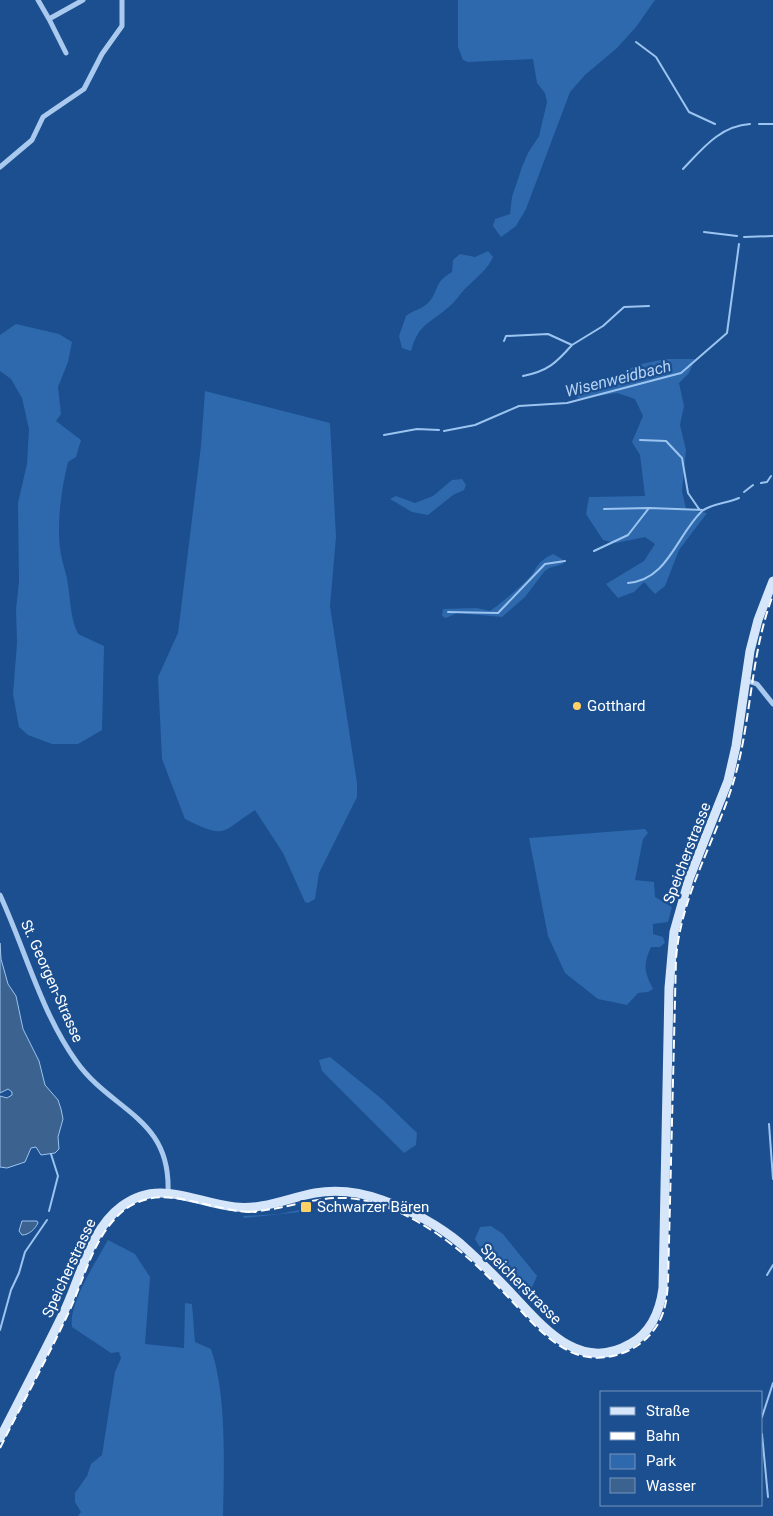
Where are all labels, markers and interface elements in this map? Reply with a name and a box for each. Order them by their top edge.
water label: Wisenweidbach [563,356,673,401]
place label: Gotthard [587,697,645,715]
marker: Gotthard [571,700,583,712]
street label: Speicherstrasse [659,800,715,906]
street label: St. Georgen-Strasse [17,917,87,1045]
place label: Schwarzer Bären [317,1198,429,1216]
marker: Schwarzer Bären [299,1200,313,1214]
street label: Speicherstrasse [38,1216,100,1320]
street label: Speicherstrasse [477,1240,565,1328]
legend [600,1391,763,1506]
text: Straße [646,1402,690,1420]
text: Bahn [646,1427,680,1445]
text: Park [646,1452,677,1470]
text: Wasser [646,1477,696,1495]

